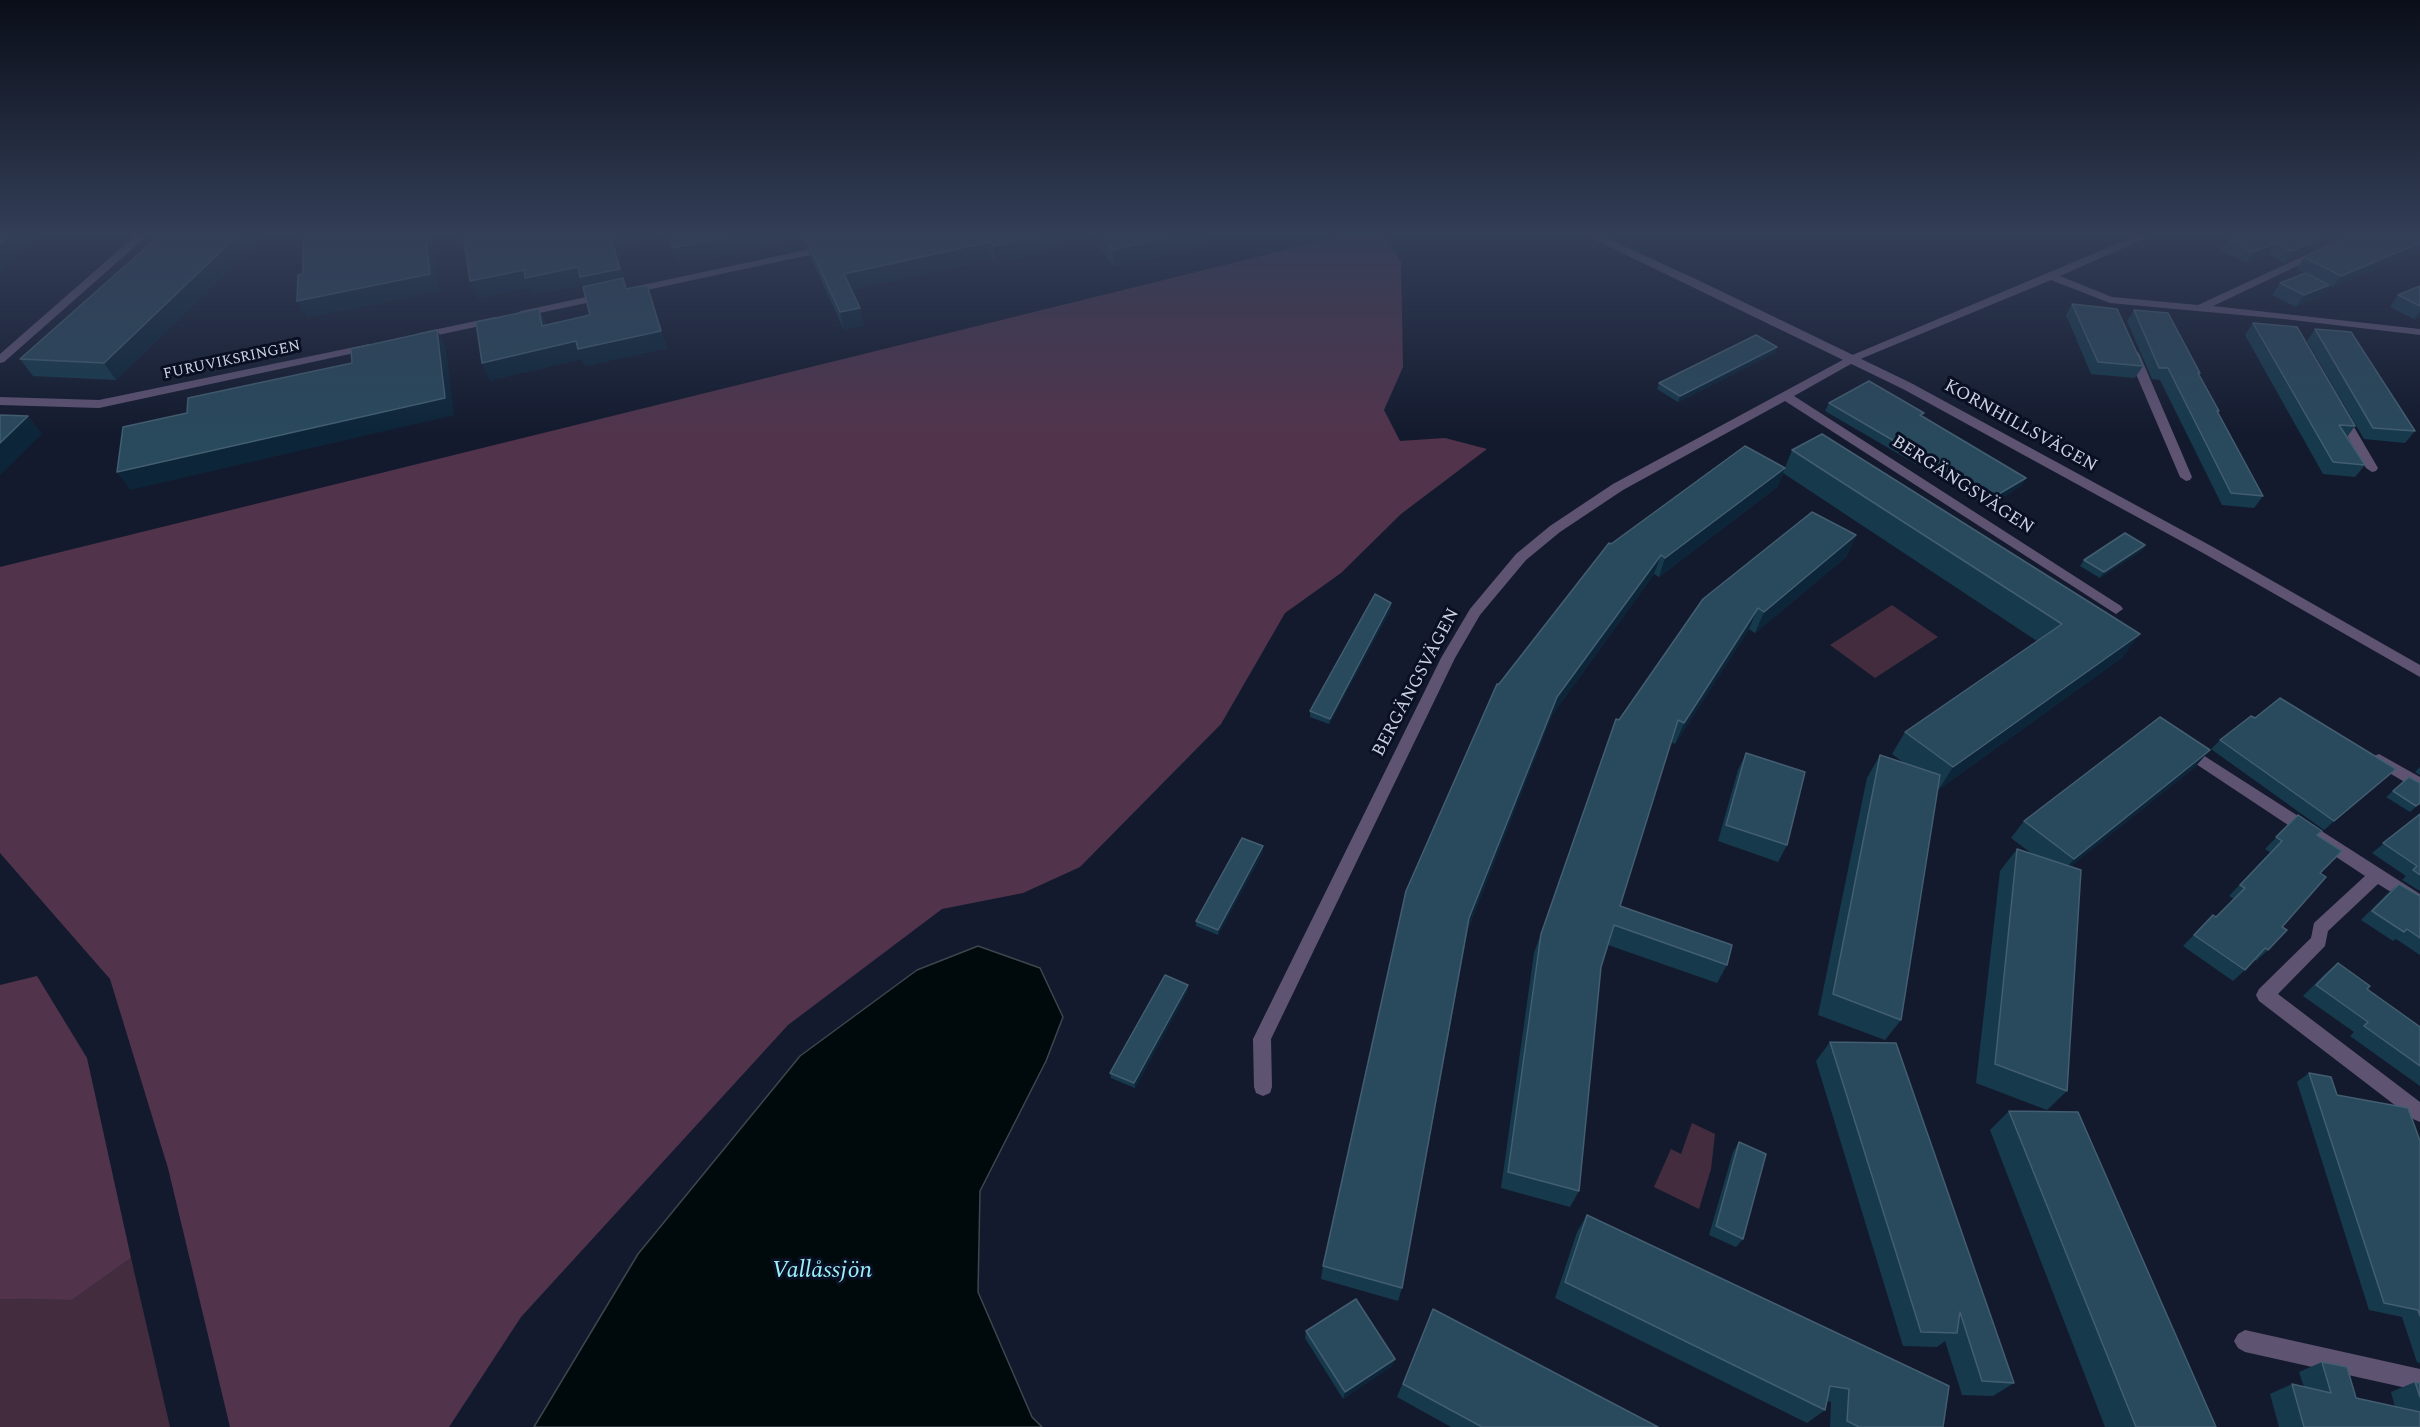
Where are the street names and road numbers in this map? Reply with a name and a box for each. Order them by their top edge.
street label: FURUVIKSRINGEN [162,338,302,384]
street label: KORNHILLSVÄGEN [1940,376,2100,478]
street label: BERGÄNGSVÄGEN [1887,432,2037,540]
street label: BERGÄNGSVÄGEN [1369,605,1465,761]

